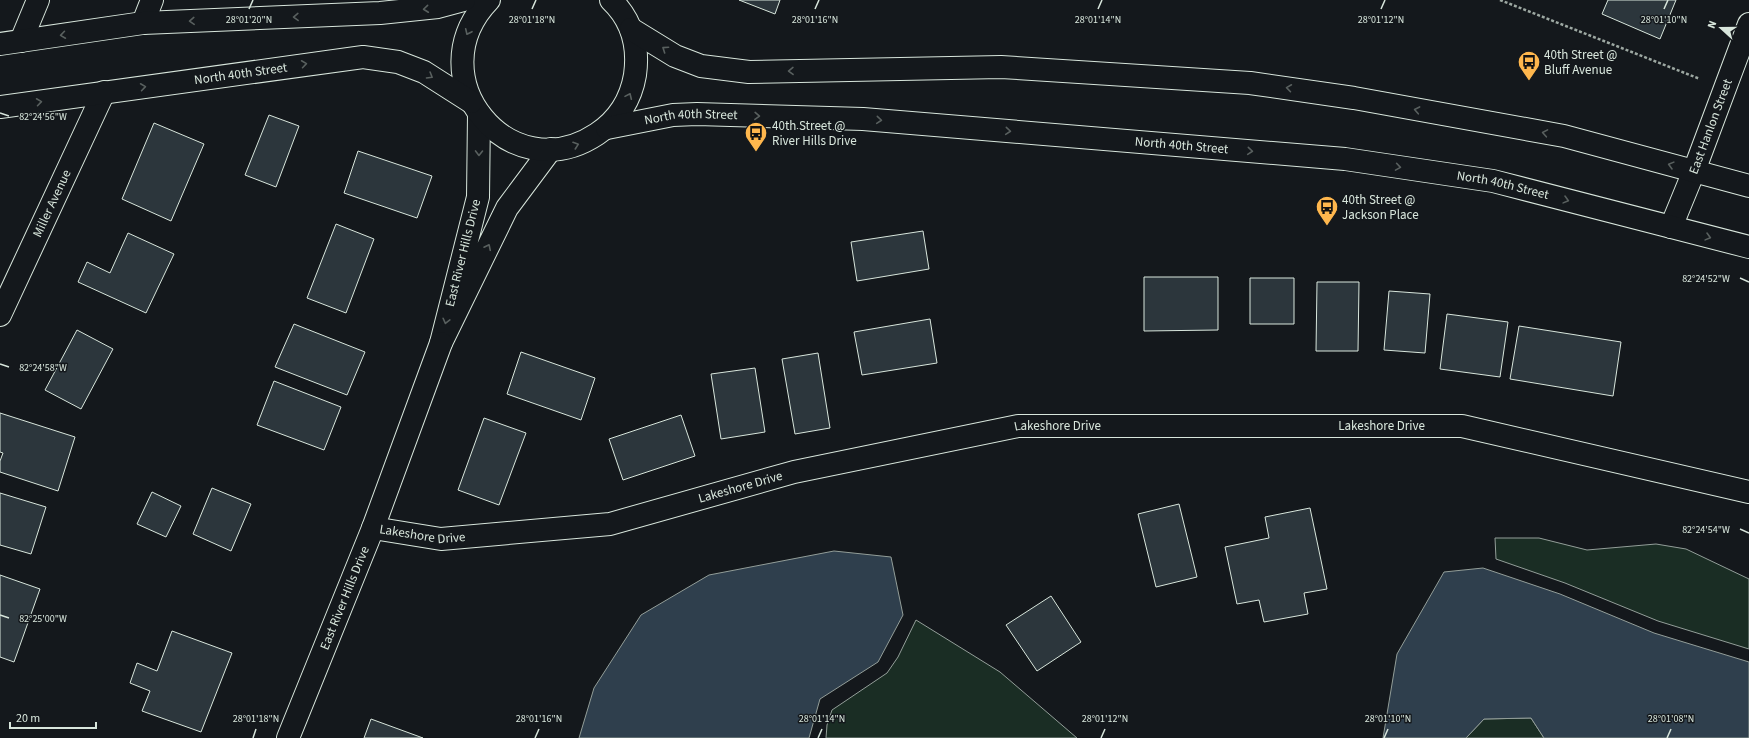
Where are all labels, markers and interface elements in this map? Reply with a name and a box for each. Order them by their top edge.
one-way arrow [423,4,429,13]
north arrow [1701,8,1741,48]
one-way arrow [293,12,299,21]
text: 28°01'20"N [226,13,272,27]
text: 28°01'18"N [509,13,555,27]
text: 28°01'16"N [792,13,838,27]
text: 28°01'14"N [1075,13,1121,27]
text: 28°01'12"N [1358,13,1404,27]
text: 28°01'10"N [1641,13,1687,27]
one-way arrow [189,17,195,25]
text: N [1704,18,1720,31]
one-way arrow [465,28,473,36]
one-way arrow [60,30,66,39]
one-way arrow [662,46,669,54]
place label: 40th Street @ Bluff Avenue [1544,46,1617,79]
bus stop icon: 40th Street @ Bluff Avenue [1516,49,1542,82]
street label: North 40th Street [193,58,289,89]
one-way arrow [301,60,307,69]
one-way arrow [788,67,794,76]
one-way arrow [426,71,433,78]
street label: East Hanlon Street [1685,76,1737,177]
one-way arrow [140,83,146,92]
one-way arrow [1286,84,1292,93]
one-way arrow [624,93,632,101]
one-way arrow [36,98,42,107]
street label: North 40th Street [643,105,738,129]
one-way arrow [1414,106,1420,114]
text: 82°24'56"W [19,110,67,124]
one-way arrow [753,111,760,120]
one-way arrow [876,116,882,125]
place label: 40th Street @ River Hills Drive [772,117,857,150]
bus stop icon: 40th Street @ River Hills Drive [743,120,769,153]
one-way arrow [1005,127,1011,136]
one-way arrow [1542,129,1548,138]
street label: North 40th Street [1134,133,1230,158]
one-way arrow [572,141,579,150]
one-way arrow [1247,146,1253,155]
one-way arrow [475,150,483,156]
one-way arrow [1668,161,1675,170]
one-way arrow [1395,162,1401,171]
street label: Miller Avenue [28,167,76,240]
street label: North 40th Street [1456,167,1551,204]
place label: 40th Street @ Jackson Place [1342,191,1419,224]
bus stop icon: 40th Street @ Jackson Place [1314,194,1340,227]
one-way arrow [1562,195,1569,204]
street label: East River Hills Drive [441,197,485,309]
one-way arrow [1705,232,1712,241]
one-way arrow [483,244,491,252]
text: 82°24'52"W [1682,272,1730,286]
one-way arrow [443,318,451,324]
text: 82°24'58"W [19,361,67,375]
street label: Lakeshore Drive [1012,417,1101,436]
street label: Lakeshore Drive [1338,417,1425,435]
street label: Lakeshore Drive [696,467,785,508]
street label: Lakeshore Drive [378,520,466,548]
text: 82°24'54"W [1682,523,1730,537]
street label: East River Hills Drive [316,543,374,653]
text: 82°25'00"W [19,612,67,626]
scale bar [10,704,96,730]
text: 20 m [16,710,40,727]
text: 28°01'18"N [233,712,279,726]
text: 28°01'16"N [516,712,562,726]
text: 28°01'14"N [799,712,845,726]
text: 28°01'12"N [1082,712,1128,726]
text: 28°01'10"N [1365,712,1411,726]
text: 28°01'08"N [1648,712,1694,726]

